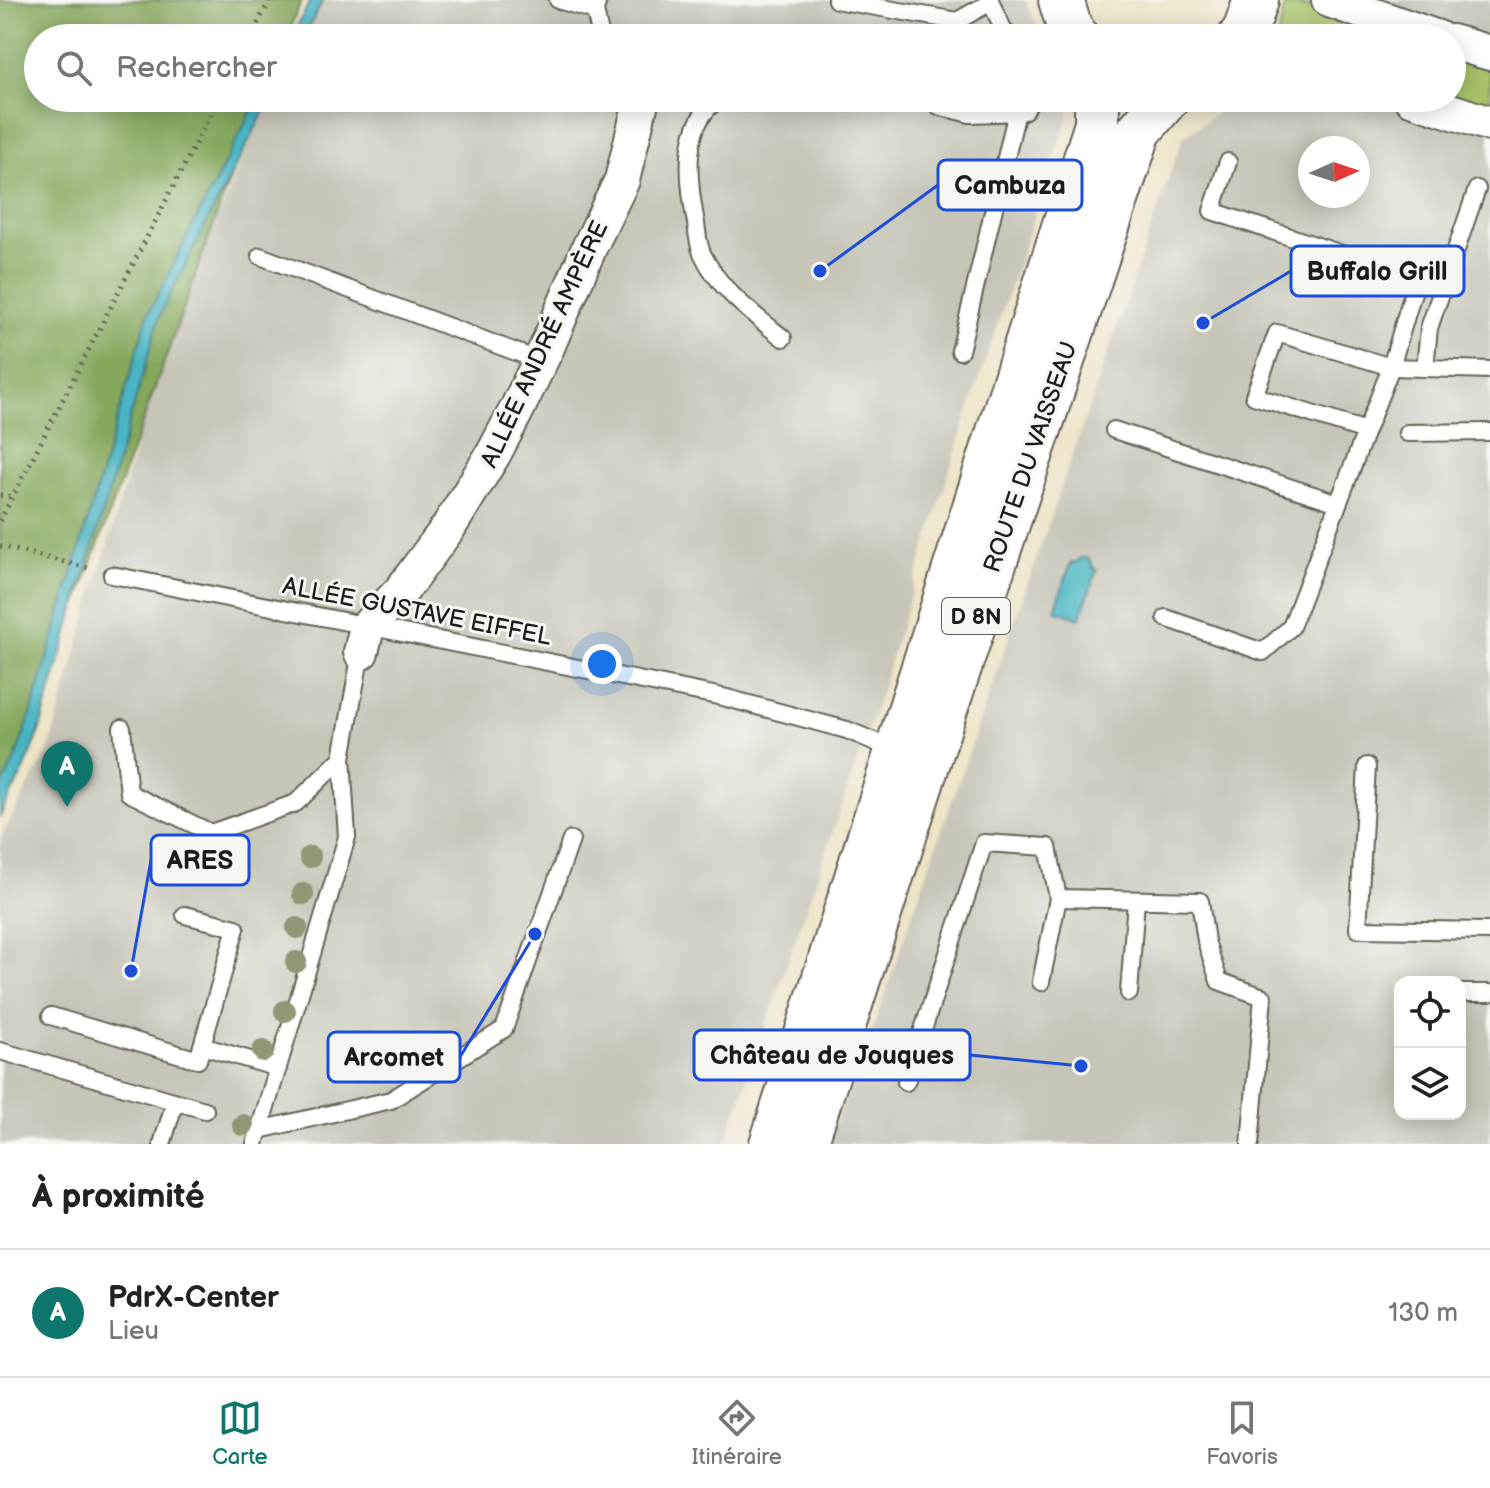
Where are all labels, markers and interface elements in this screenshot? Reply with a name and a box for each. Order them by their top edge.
search box [24,24,1466,112]
icon: search [52,46,96,90]
text: Rechercher [116,50,277,86]
north arrow [1298,136,1370,208]
callout: Cambuza [938,160,1082,210]
text: Cambuza [954,171,1066,202]
street label: ALLÉE ANDRÉ AMPÈRE [474,216,614,472]
callout: Buffalo Grill [1291,246,1464,296]
text: Buffalo Grill [1306,257,1448,288]
street label: ROUTE DU VAISSEAU [977,338,1084,576]
street label: ALLÉE GUSTAVE EIFFEL [280,570,554,652]
road number: D 8N [942,598,1010,634]
your location [582,644,622,684]
pin: A [41,741,93,807]
callout: ARES [151,835,249,885]
text: ARES [166,846,233,877]
map controls [1394,976,1466,1120]
button: locate [1394,976,1466,1048]
callout: Château de Jouques [694,1030,970,1080]
callout: Arcomet [328,1032,460,1082]
text: Château de Jouques [710,1041,954,1072]
text: Arcomet [343,1043,444,1074]
button: layers [1394,1048,1466,1120]
text: À proximité [32,1176,205,1217]
text: PdrX-Center [108,1280,279,1316]
text: A [50,1298,66,1329]
text: 130 m [1388,1298,1458,1329]
text: Lieu [108,1316,159,1347]
tab: Carte [212,1396,268,1471]
tab: Itinéraire [692,1396,782,1471]
tab: Favoris [1206,1396,1278,1471]

